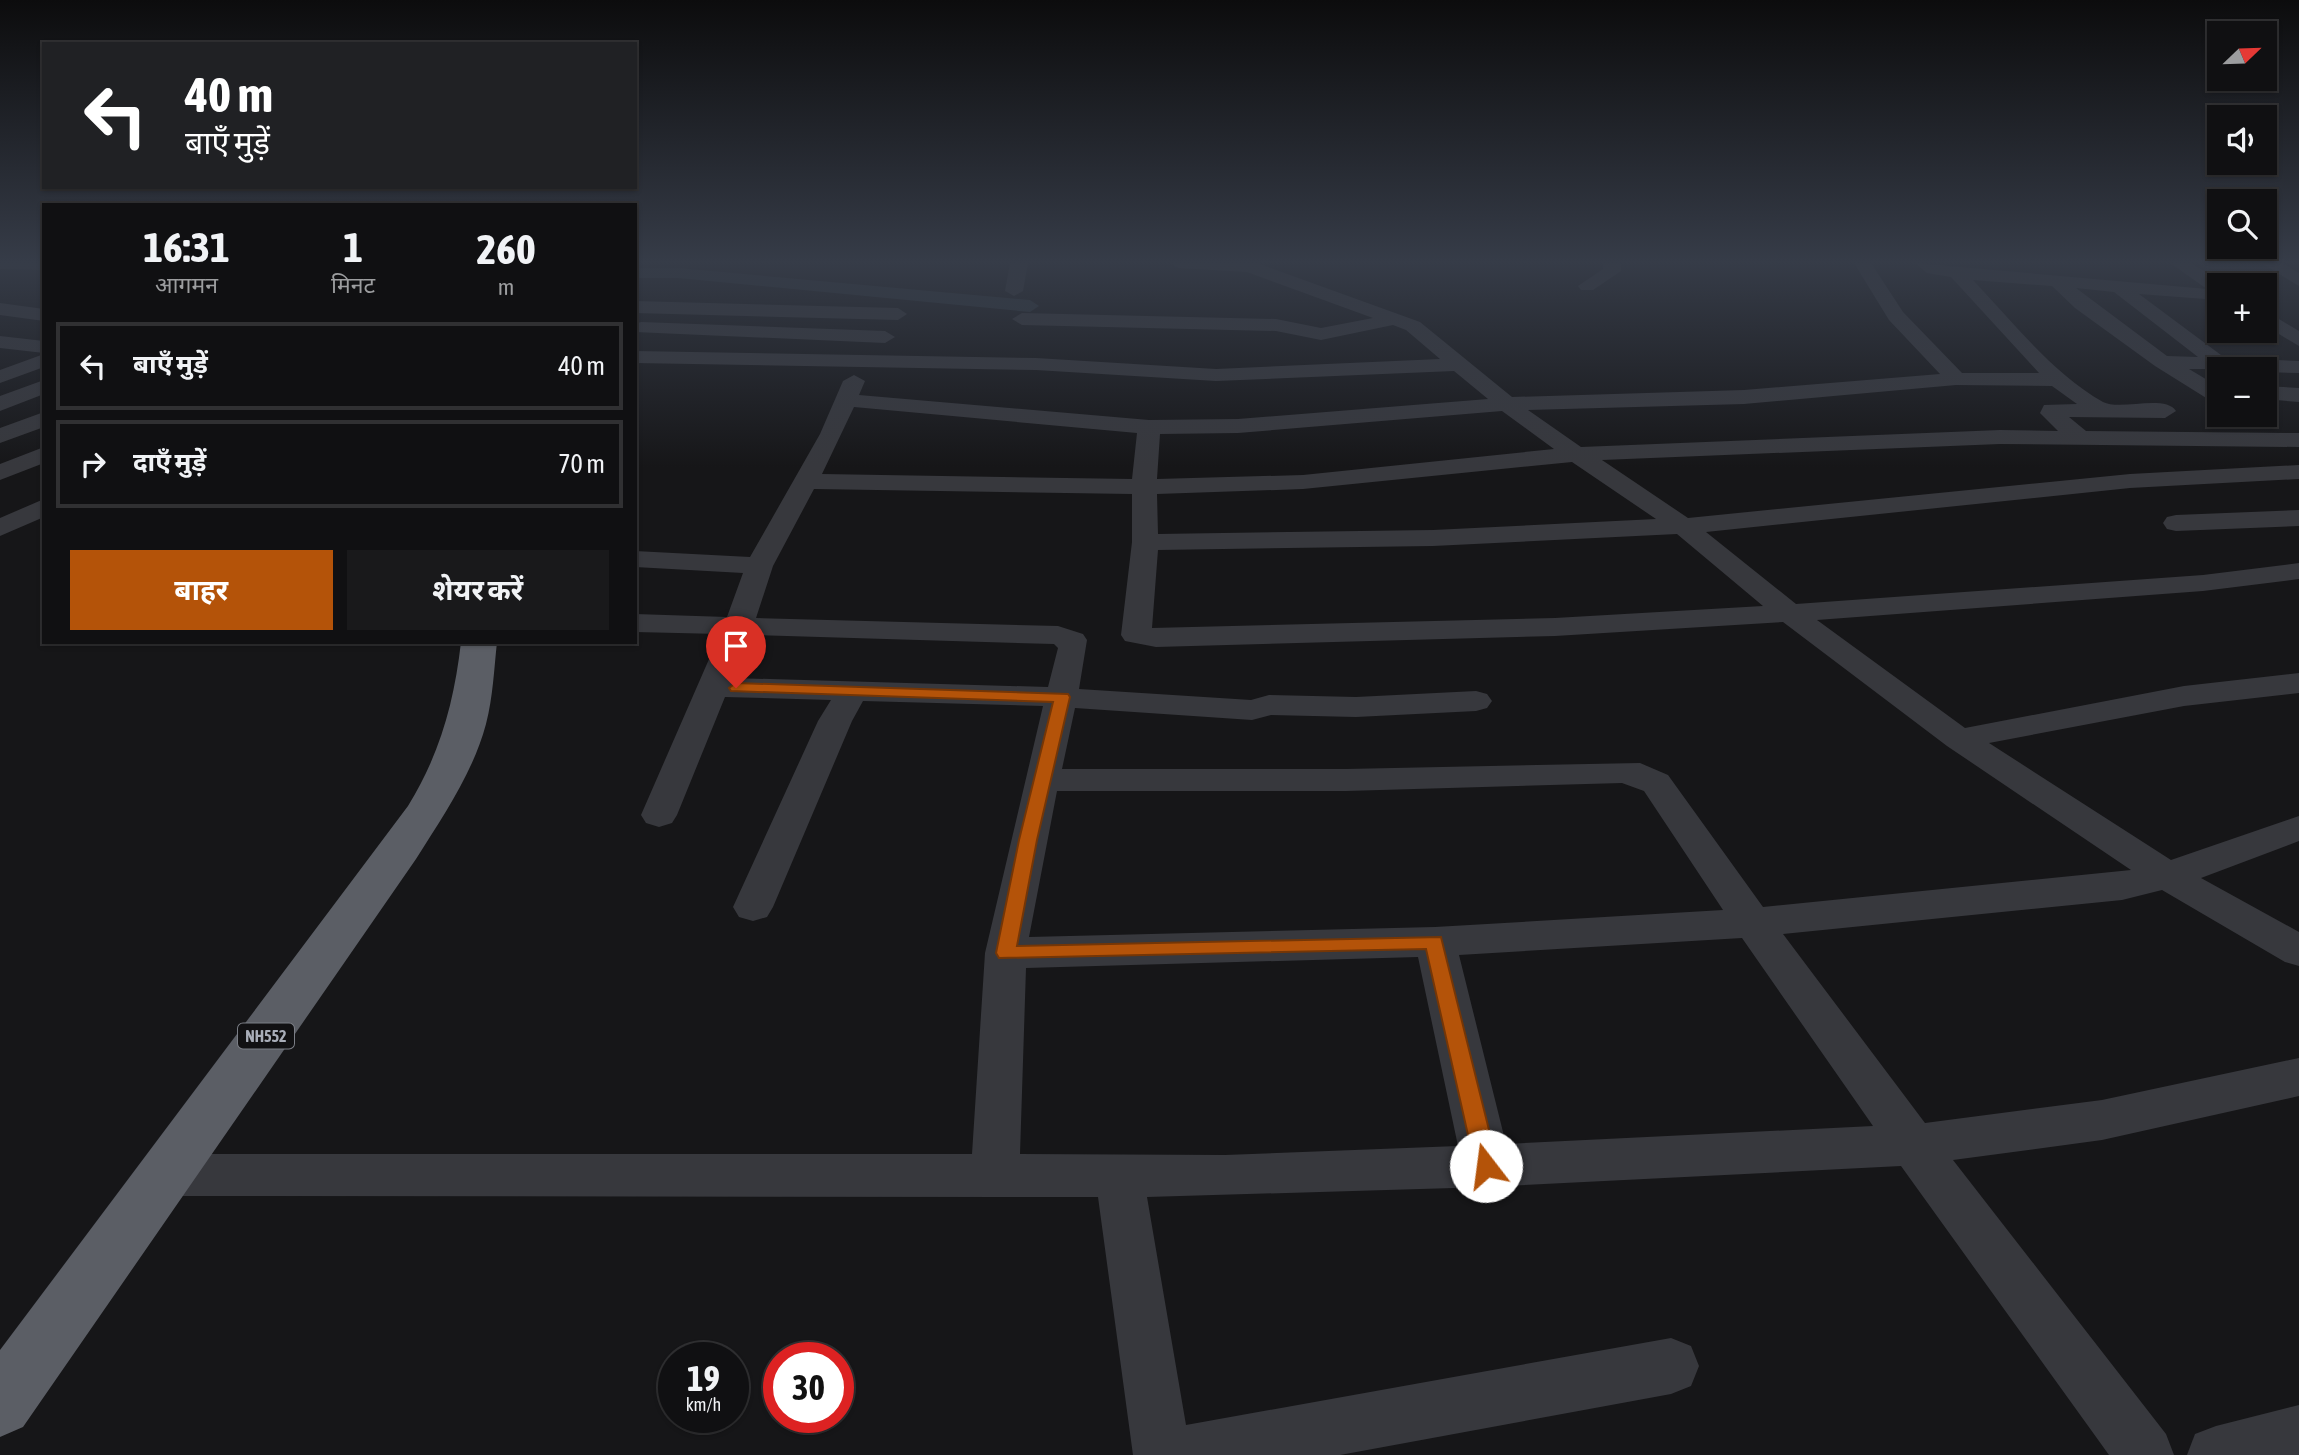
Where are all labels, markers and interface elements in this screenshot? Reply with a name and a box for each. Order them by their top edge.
north arrow [2207,21,2277,91]
map controls [2207,21,2277,427]
text: 40 m [185,66,273,122]
icon: left [70,70,161,161]
button: sound [2207,105,2277,175]
text: बाएँ मुड़ें [185,124,270,161]
button: search [2207,189,2277,259]
text: 16:31 [143,223,230,271]
text: 1 [343,223,363,271]
text: 260 [476,225,536,273]
text: आगमन [155,272,218,298]
text: मिनट [331,272,375,298]
button: + [2207,273,2277,343]
text: m [498,274,514,300]
icon: left [74,347,112,385]
text: बाएँ मुड़ें [133,349,208,379]
text: 40 m [558,351,605,381]
button: − [2207,357,2277,427]
icon: right [74,445,112,483]
text: दाएँ मुड़ें [133,447,206,477]
text: 70 m [558,449,605,479]
button: बाहर [70,550,333,630]
button: शेयर करें [347,550,609,630]
pin [706,616,766,688]
icon: arrive [717,627,755,665]
road number: NH552 [238,1024,294,1048]
position arrow [1449,1129,1523,1203]
speed limit sign: 30 [763,1342,854,1433]
text: 19 [687,1358,720,1398]
text: km/h [686,1394,721,1415]

